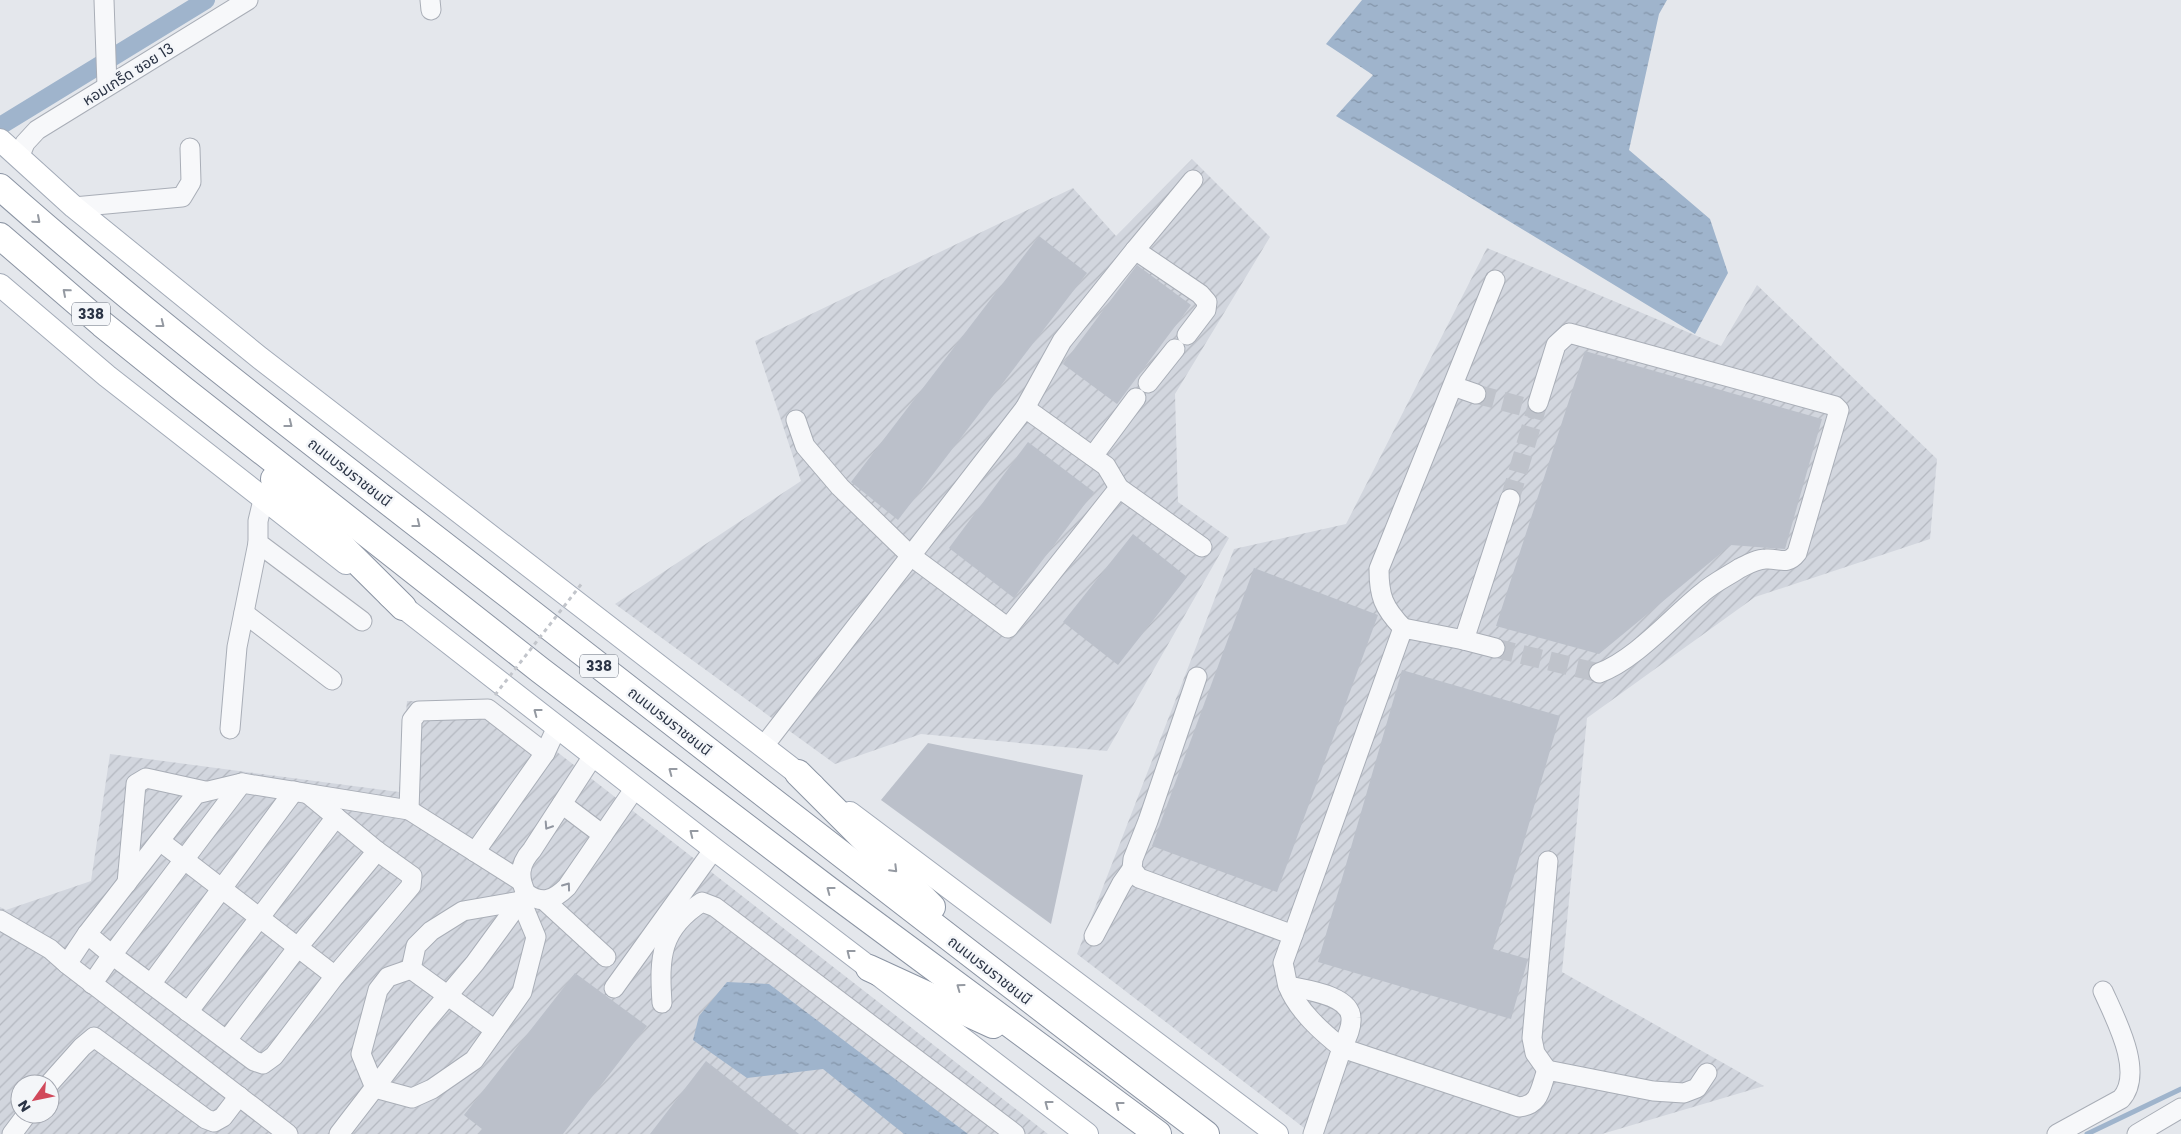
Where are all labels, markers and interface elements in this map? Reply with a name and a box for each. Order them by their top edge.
street label: หอมเกร็ด ซอย 13 [78,38,178,110]
one-way arrow [31,214,40,223]
one-way arrow [62,289,71,298]
road number: 338 [72,302,110,326]
one-way arrow [155,318,164,326]
one-way arrow [283,419,292,427]
street label: ถนนบรมราชชนนี [304,433,396,511]
one-way arrow [411,519,420,527]
road number: 338 [580,654,618,678]
street label: ถนนบรมราชชนนี [624,682,716,760]
one-way arrow [533,709,543,718]
one-way arrow [668,768,678,777]
one-way arrow [545,820,554,830]
one-way arrow [690,830,699,838]
one-way arrow [888,864,897,873]
one-way arrow [561,882,570,892]
one-way arrow [827,888,836,896]
street label: ถนนบรมราชชนนี [944,931,1036,1009]
one-way arrow [846,950,855,959]
one-way arrow [956,984,966,993]
north arrow [10,1074,60,1124]
text: N [13,1096,35,1116]
one-way arrow [1045,1101,1054,1110]
one-way arrow [1115,1102,1125,1111]

